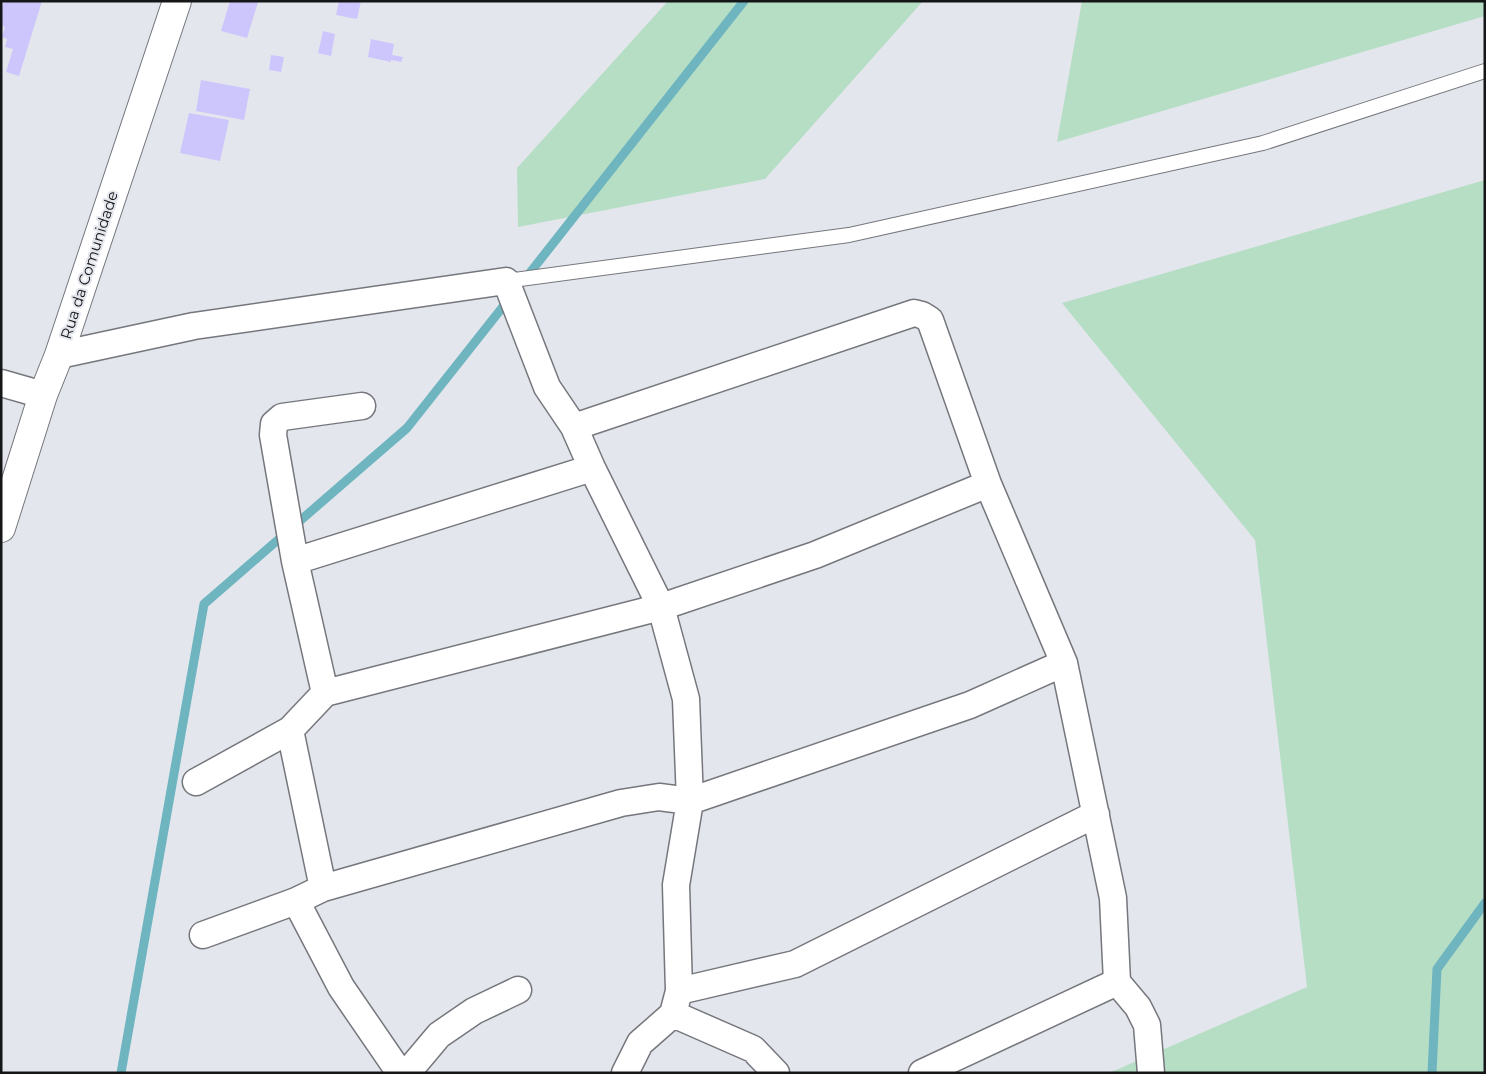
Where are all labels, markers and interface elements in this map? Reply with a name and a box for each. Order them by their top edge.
street label: Rua da Comunidade [56,188,122,342]

